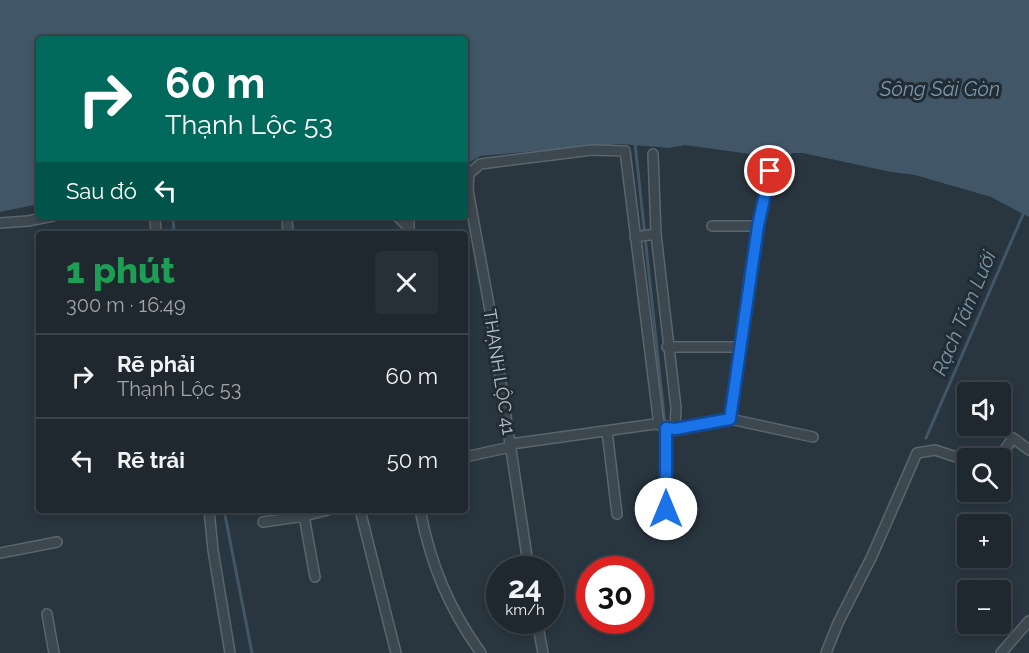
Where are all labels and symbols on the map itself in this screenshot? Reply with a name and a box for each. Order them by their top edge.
water label: Sông Sài Gòn [879,77,1000,101]
pin [744,145,795,196]
water label: Rạch Tám Lưới [927,246,1001,379]
street label: THẠNH LỘC 41 [479,308,521,436]
position arrow [634,477,698,541]
speed limit sign: 30 [576,556,654,634]

